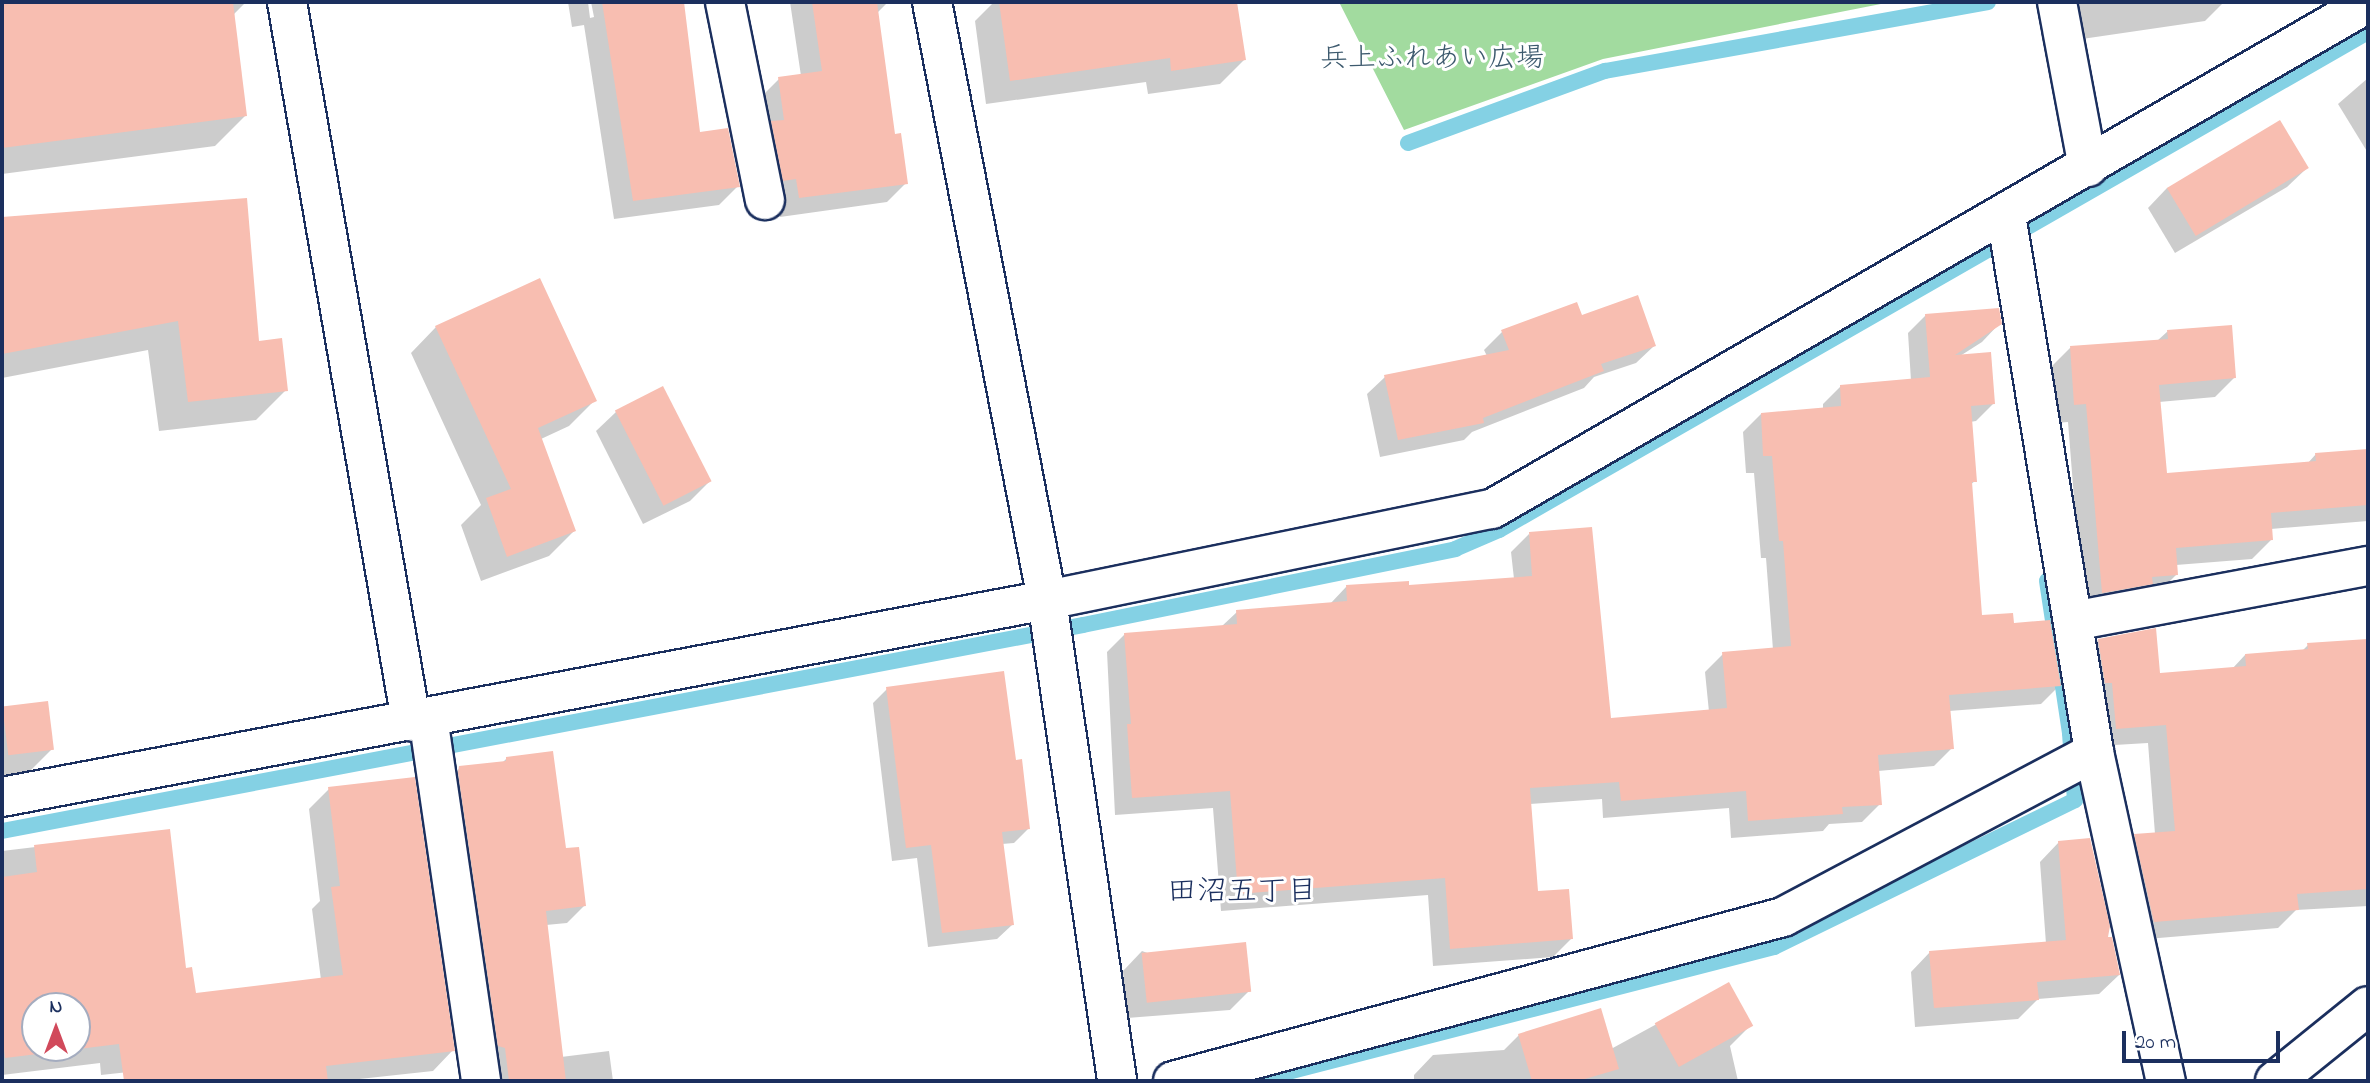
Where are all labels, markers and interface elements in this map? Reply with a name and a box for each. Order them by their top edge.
park label: 兵上ふれあい広場 [1320,43,1544,77]
district label: 田沼五丁目 [1167,875,1317,911]
north arrow [21,992,91,1062]
text: N [50,994,62,1021]
scale bar [2125,1016,2282,1060]
text: 20 m [2135,1028,2176,1058]

